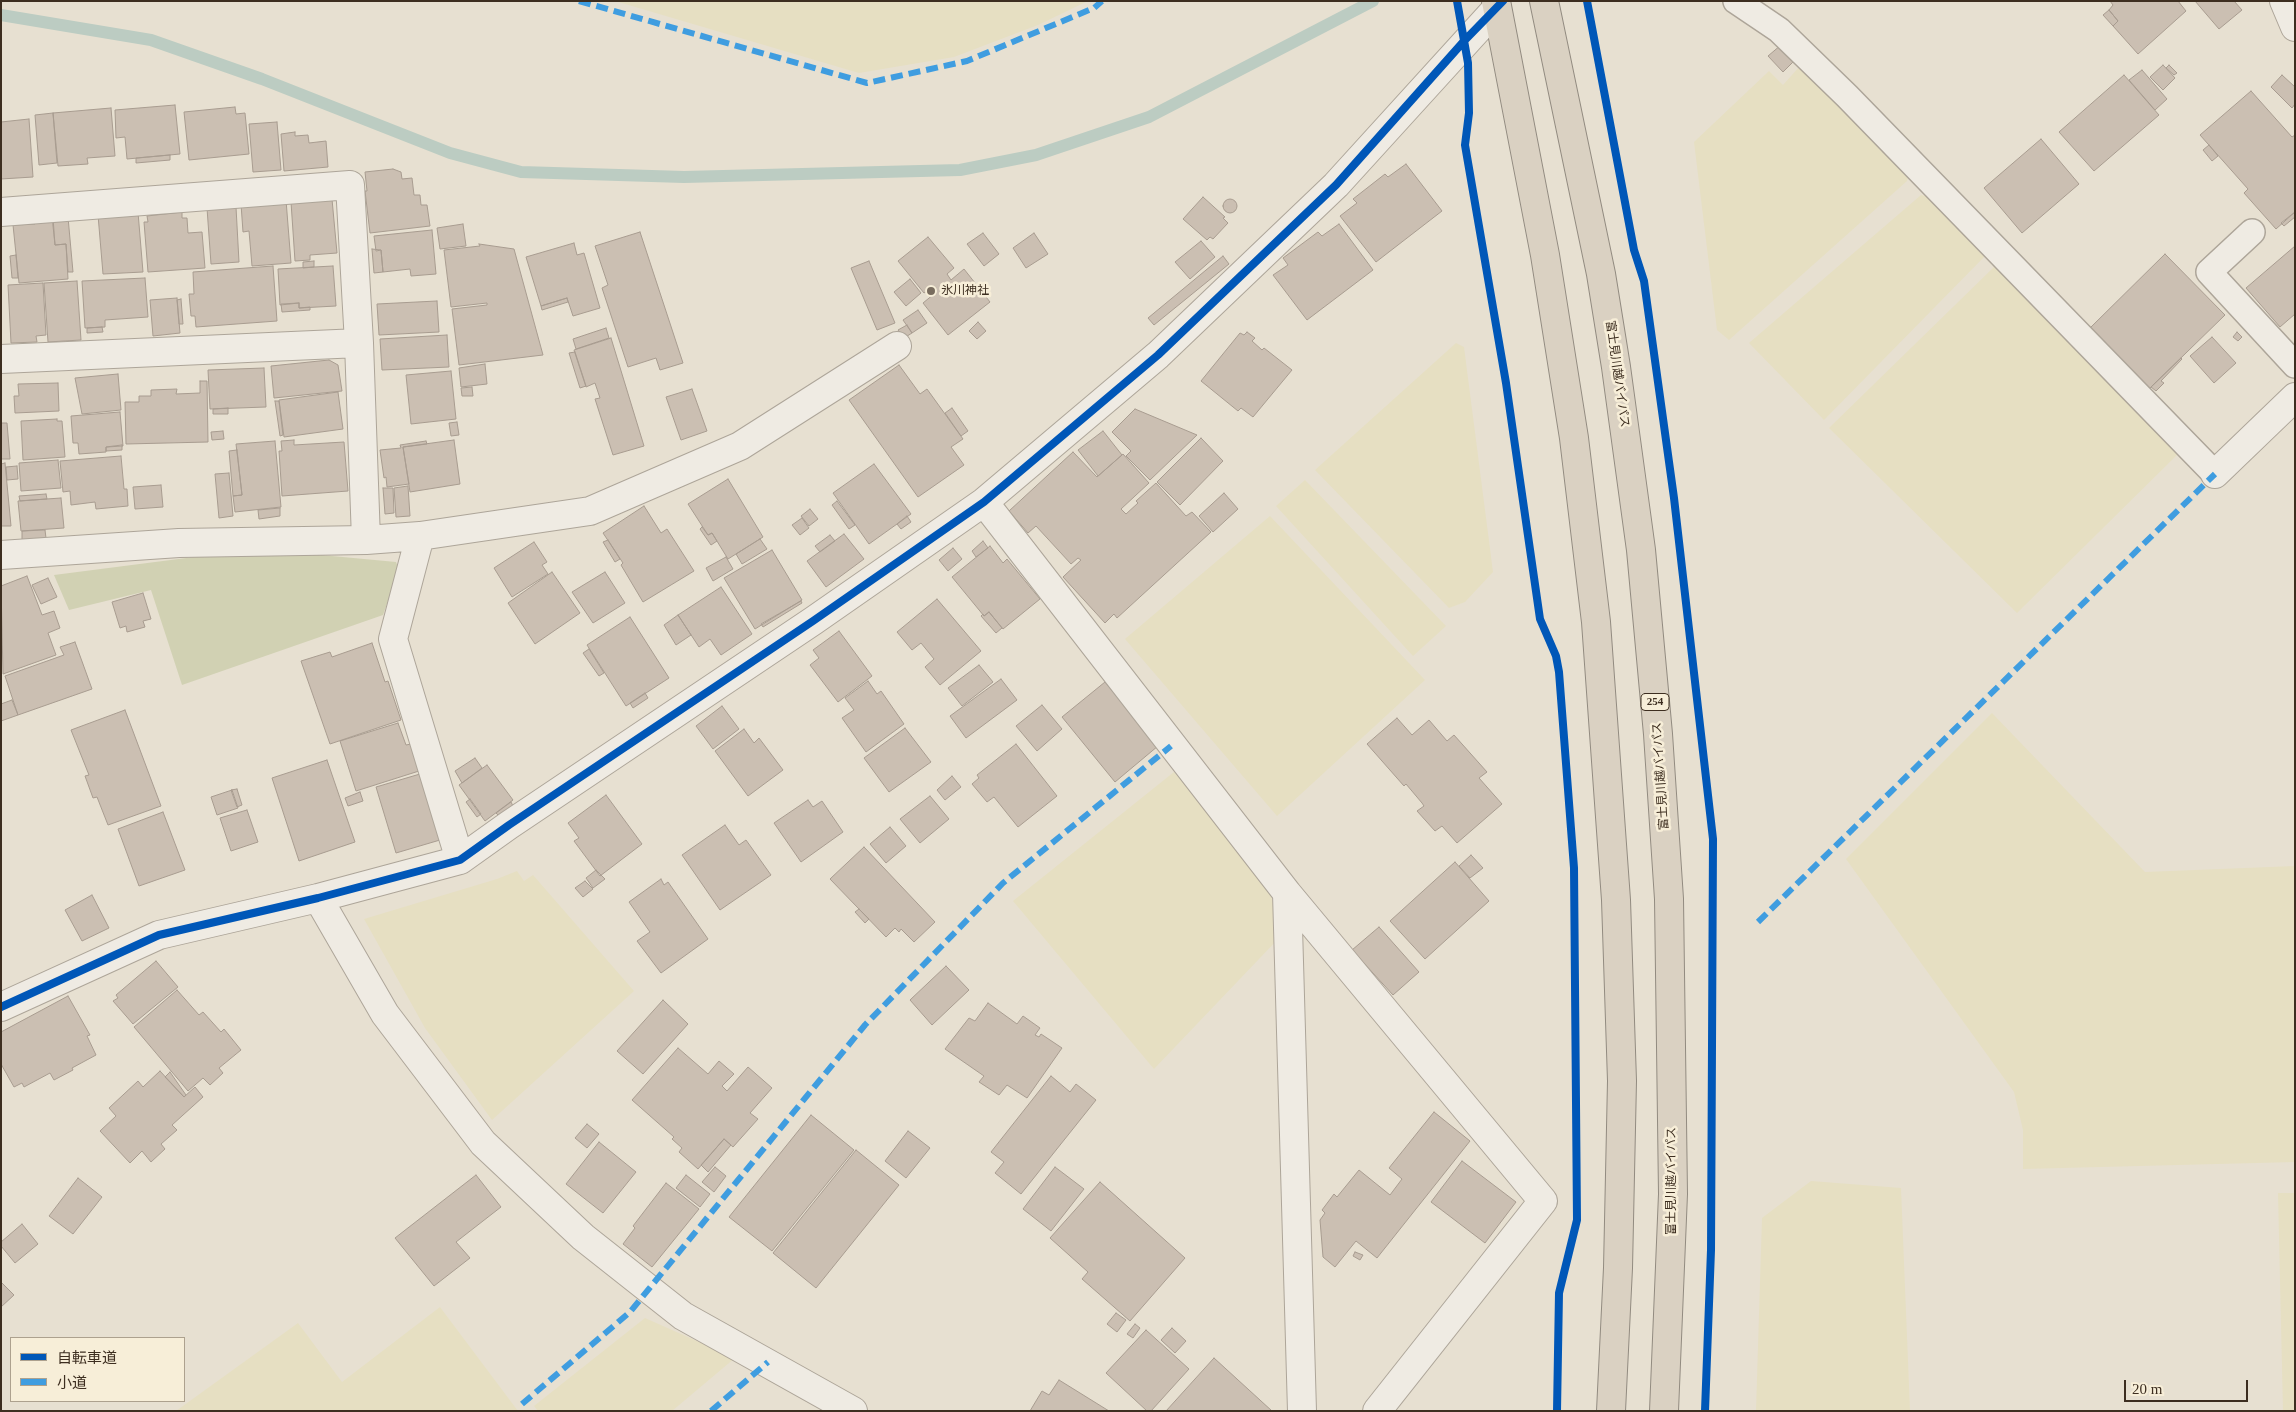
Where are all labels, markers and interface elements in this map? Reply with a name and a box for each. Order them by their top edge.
place label: 氷川神社 [941,284,989,298]
marker: 氷川神社 [925,285,937,297]
street label: 富士見川越バイパス [1602,320,1632,428]
road number: 254 [1641,694,1669,710]
street label: 富士見川越バイパス [1650,722,1672,830]
street label: 富士見川越バイパス [1665,1127,1679,1235]
legend [10,1337,185,1402]
text: 自転車道 [57,1350,117,1366]
scale bar [2126,1370,2250,1402]
text: 小道 [57,1375,87,1391]
text: 20 m [2132,1381,2162,1397]

